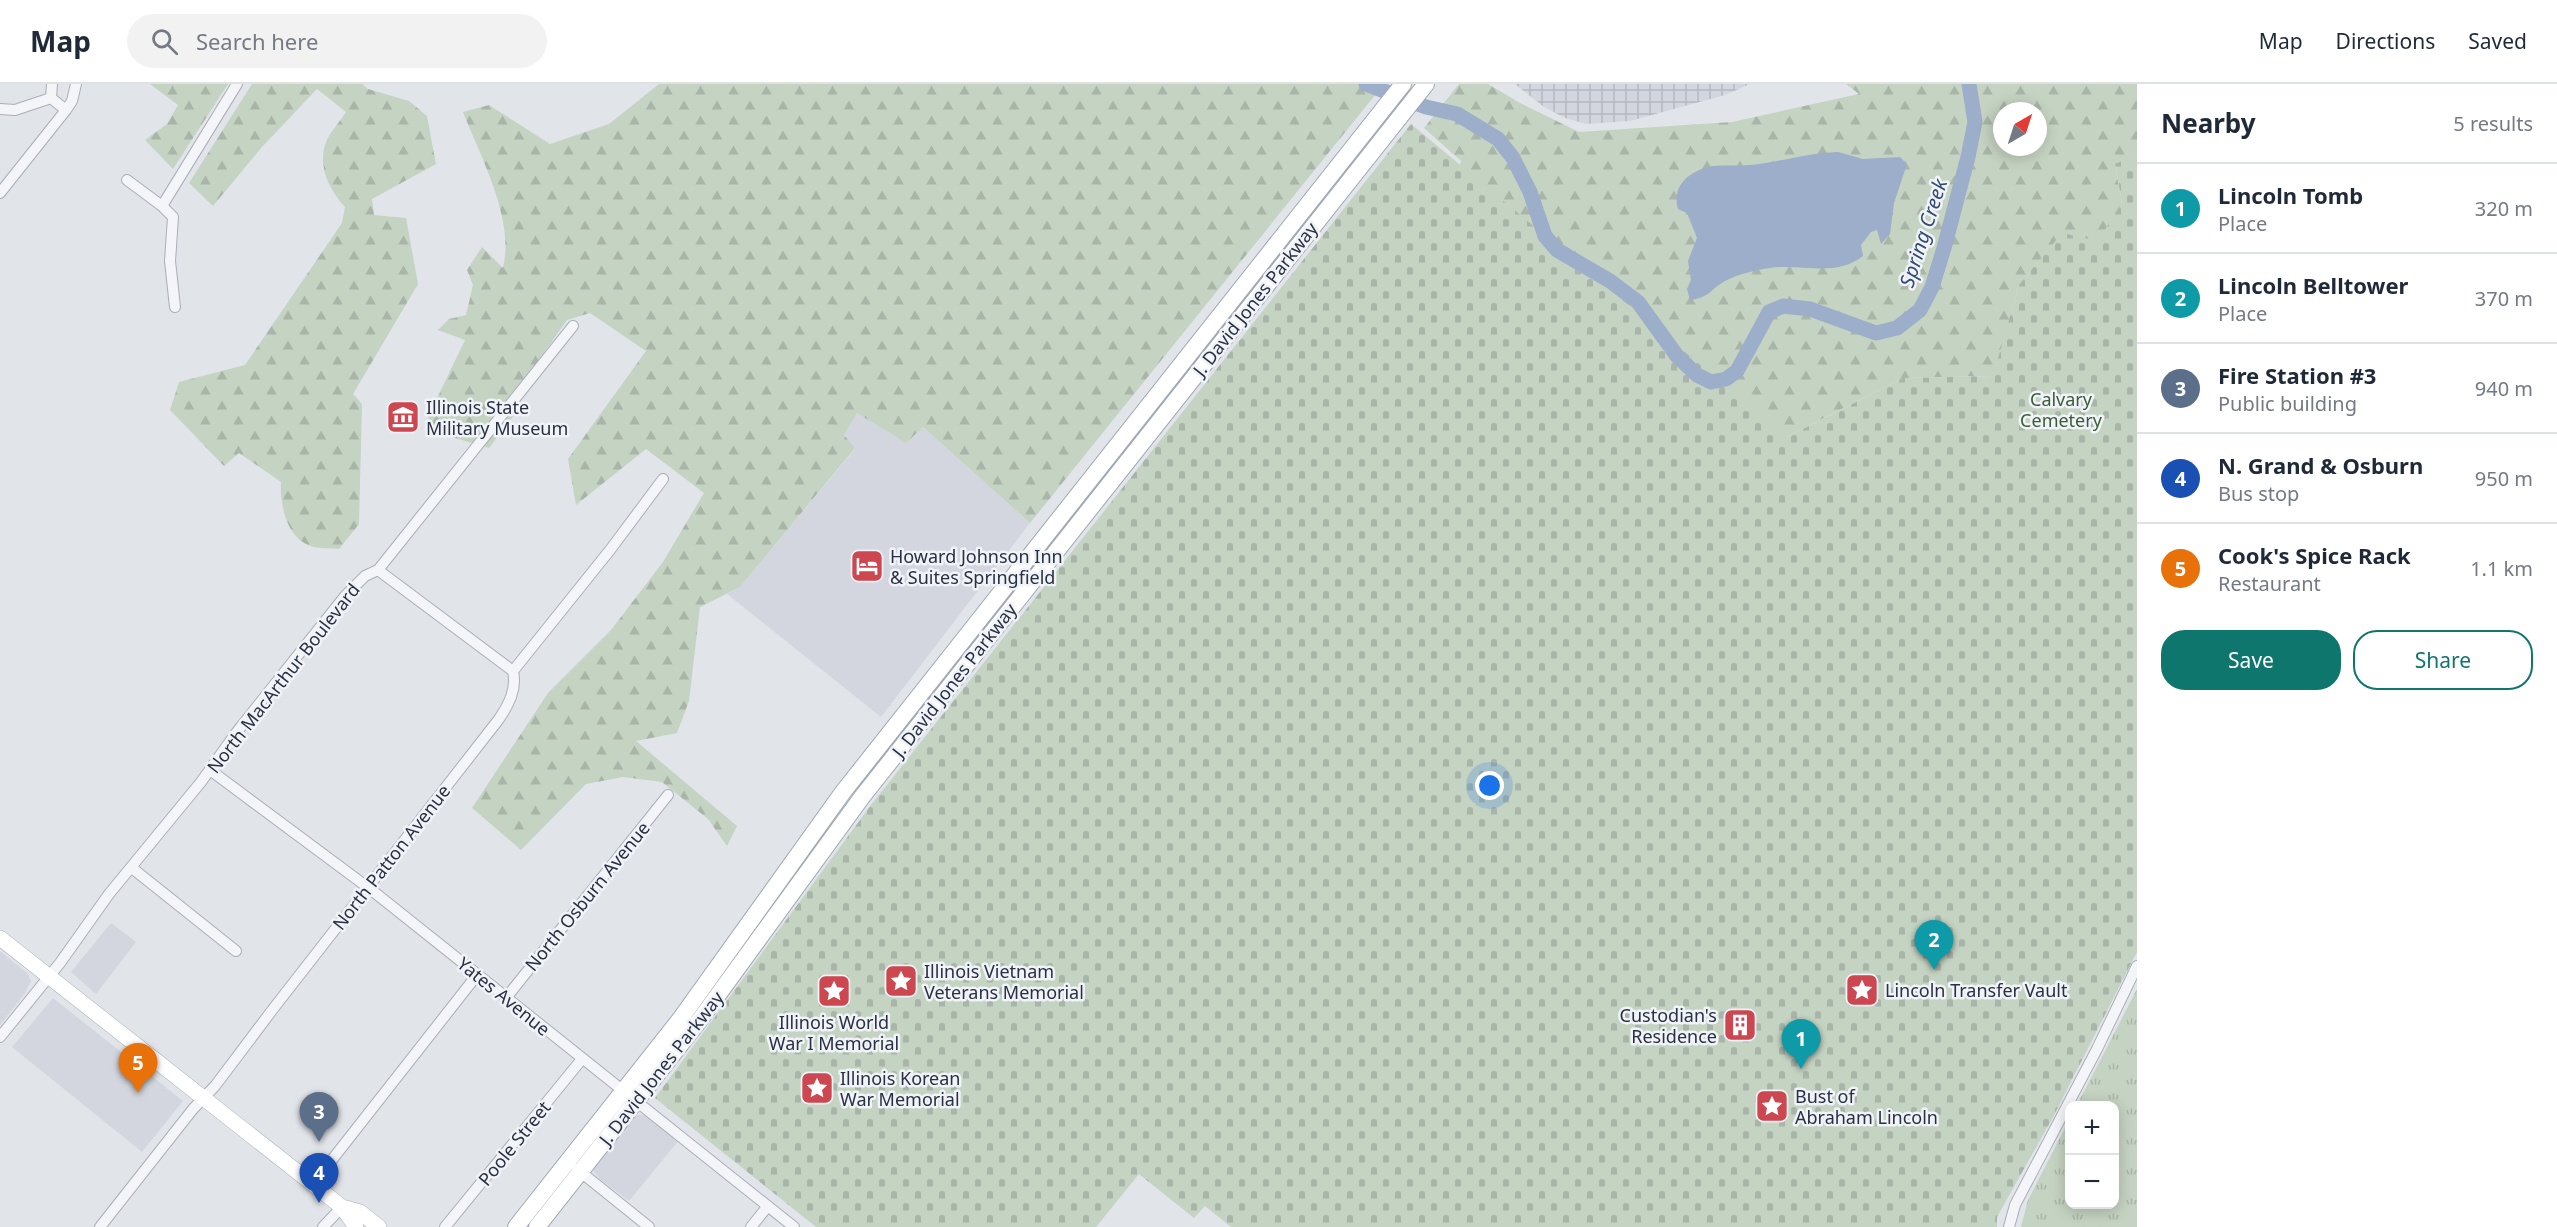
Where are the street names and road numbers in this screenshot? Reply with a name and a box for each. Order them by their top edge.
street label: J. David Jones Parkway [1186,216,1323,382]
street label: North MacArthur Boulevard [201,578,365,778]
street label: J. David Jones Parkway [885,597,1022,763]
street label: North Patton Avenue [327,779,455,935]
street label: North Osburn Avenue [519,816,655,976]
street label: Yates Avenue [453,951,555,1041]
street label: J. David Jones Parkway [592,985,729,1151]
street label: Poole Street [472,1095,556,1190]

